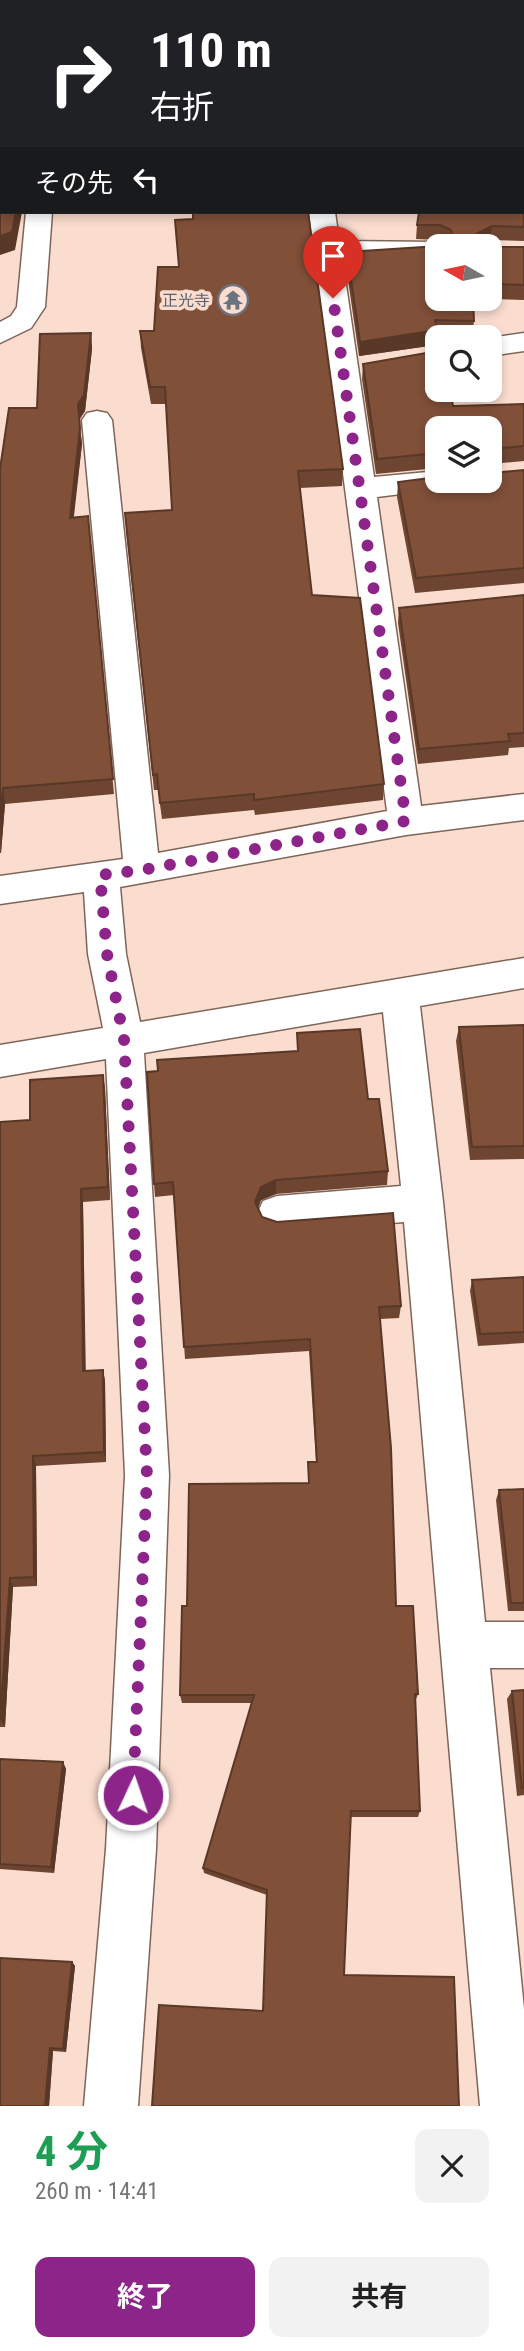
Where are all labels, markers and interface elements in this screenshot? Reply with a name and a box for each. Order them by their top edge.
text: 110 m [150,22,272,79]
icon: right [35,28,126,119]
text: 右折 [150,88,214,126]
icon: left [127,161,165,199]
text: その先 [35,168,113,198]
pin [303,226,363,298]
north arrow [425,234,502,312]
map controls [425,234,502,493]
icon: arrive [314,237,352,275]
temple icon: 正光寺 [216,283,250,317]
place label: 正光寺 [162,291,210,310]
button: search [425,325,502,402]
button: layers [425,416,502,493]
position arrow [96,1758,170,1832]
text: 4 分 [35,2127,108,2176]
button: close [415,2129,489,2203]
text: 260 m · 14:41 [35,2178,159,2205]
button: 終了 [35,2257,255,2337]
button: 共有 [269,2257,489,2337]

